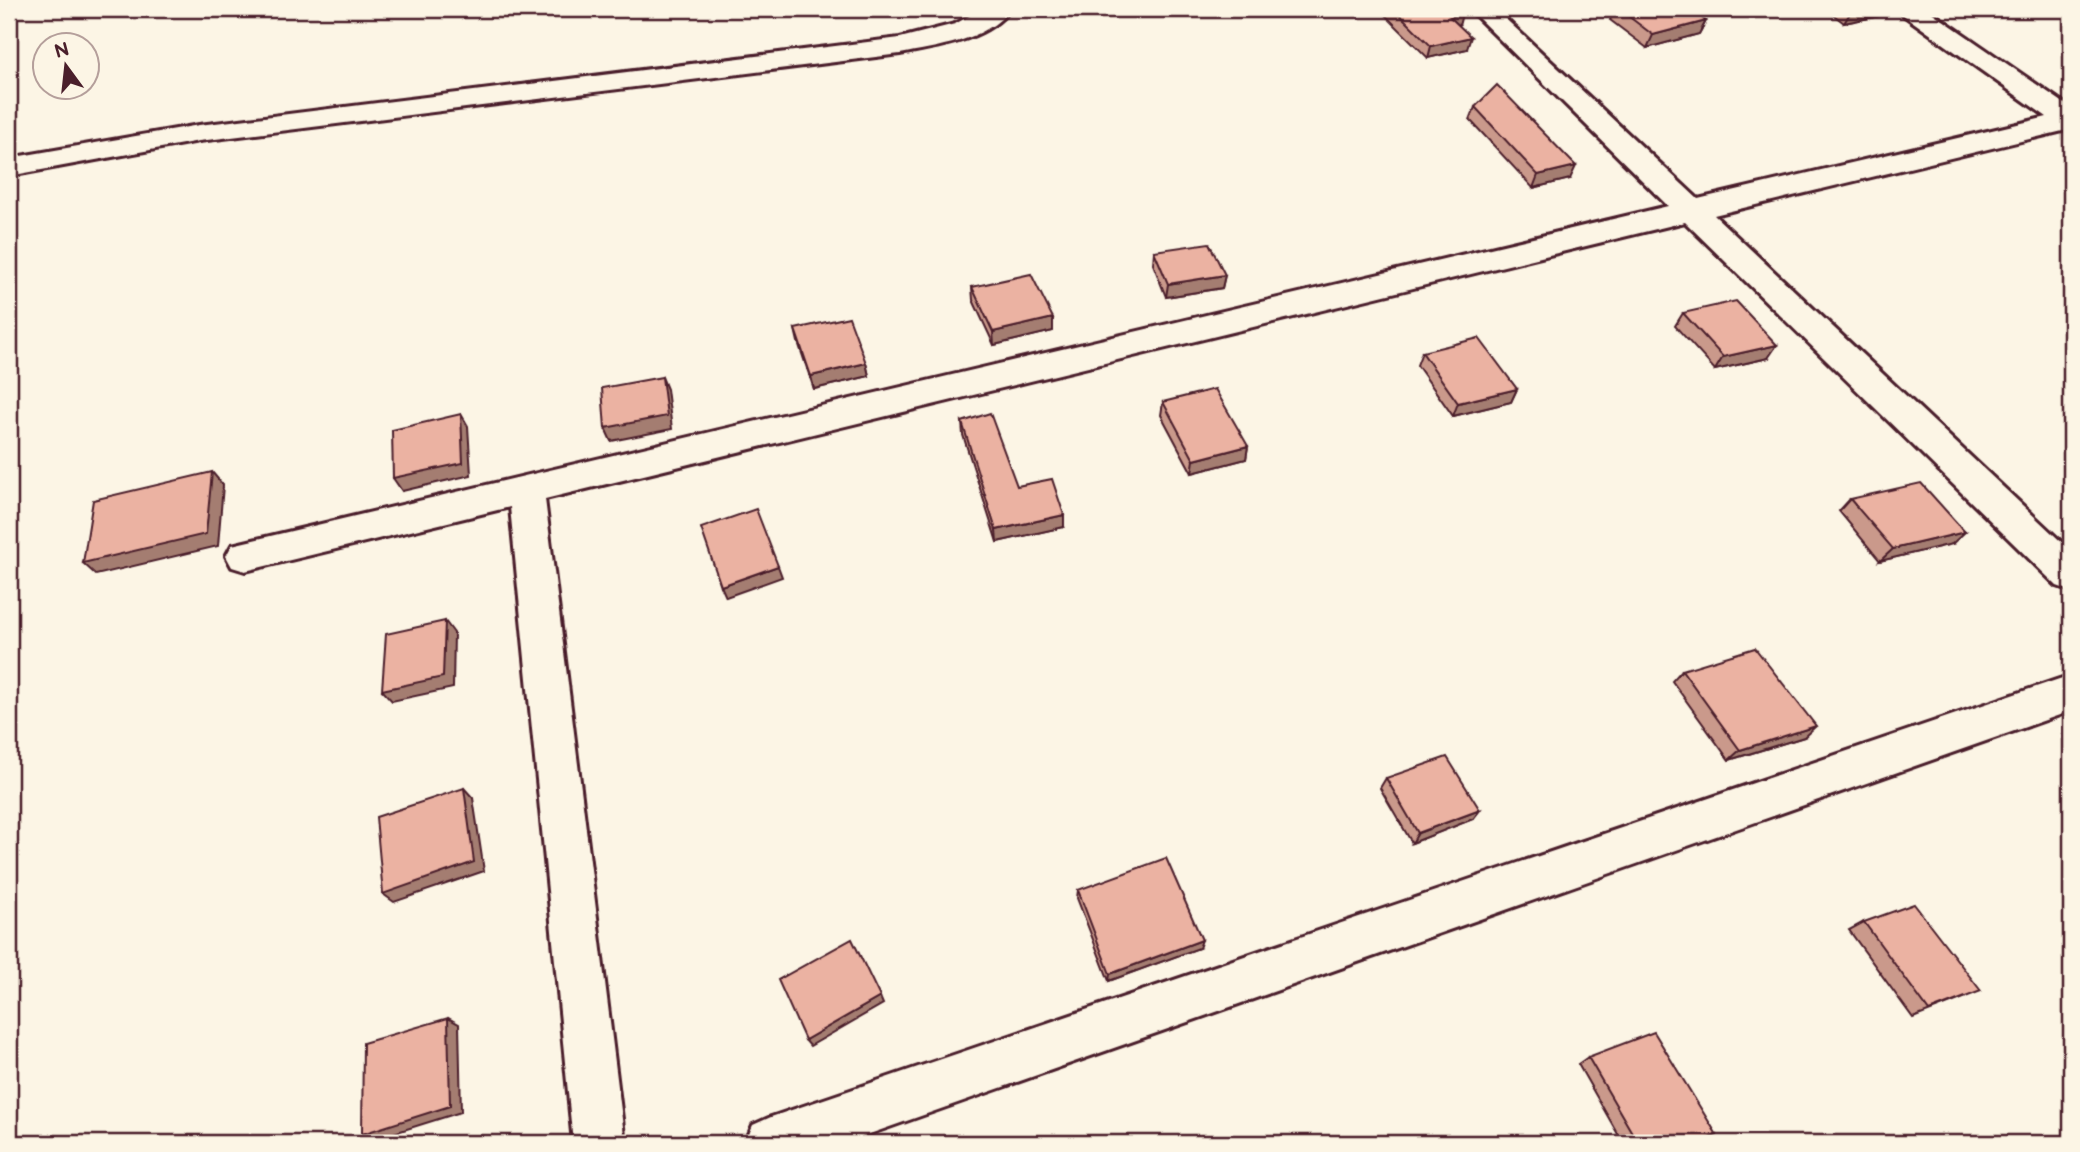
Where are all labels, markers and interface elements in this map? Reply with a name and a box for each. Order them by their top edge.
north arrow [32,32,102,102]
text: N [52,38,72,64]

